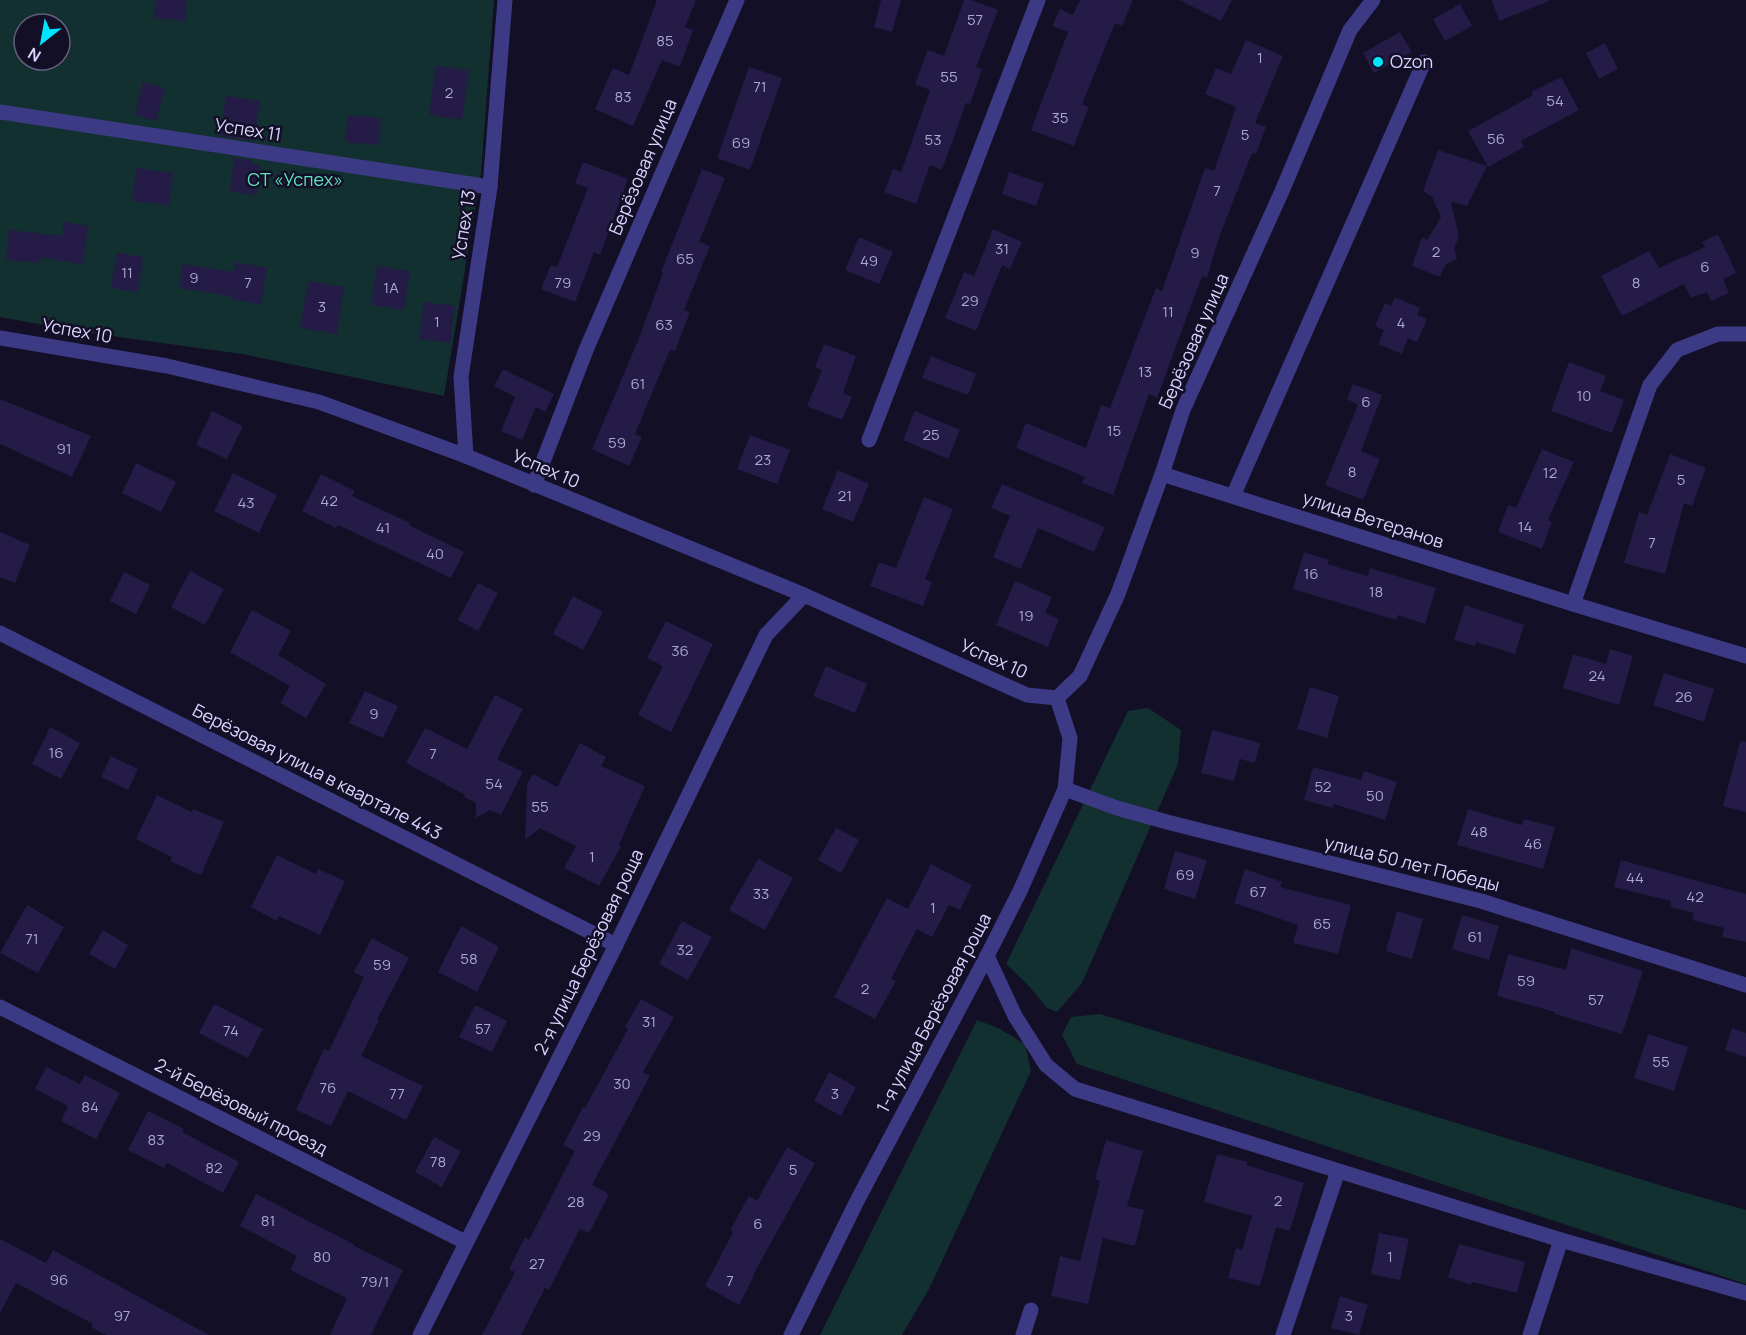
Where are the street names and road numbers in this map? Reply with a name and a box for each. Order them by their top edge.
street label: Берёзовая улица [603,95,682,239]
street label: Успех 11 [213,112,283,146]
street label: Успех 13 [446,188,480,261]
street label: Берёзовая улица [1152,269,1234,412]
street label: Успех 10 [40,312,114,348]
street label: Успех 10 [509,443,584,493]
street label: улица Ветеранов [1300,485,1447,553]
street label: Успех 10 [957,633,1032,684]
street label: Берёзовая улица в квартале 443 [189,698,446,845]
street label: улица 50 лет Победы [1322,830,1502,896]
street label: 2-я улица Берёзовая роща [528,845,648,1058]
street label: 1-я улица Берёзовая роща [870,908,996,1117]
street label: 2-й Берёзовый проезд [151,1052,332,1160]

